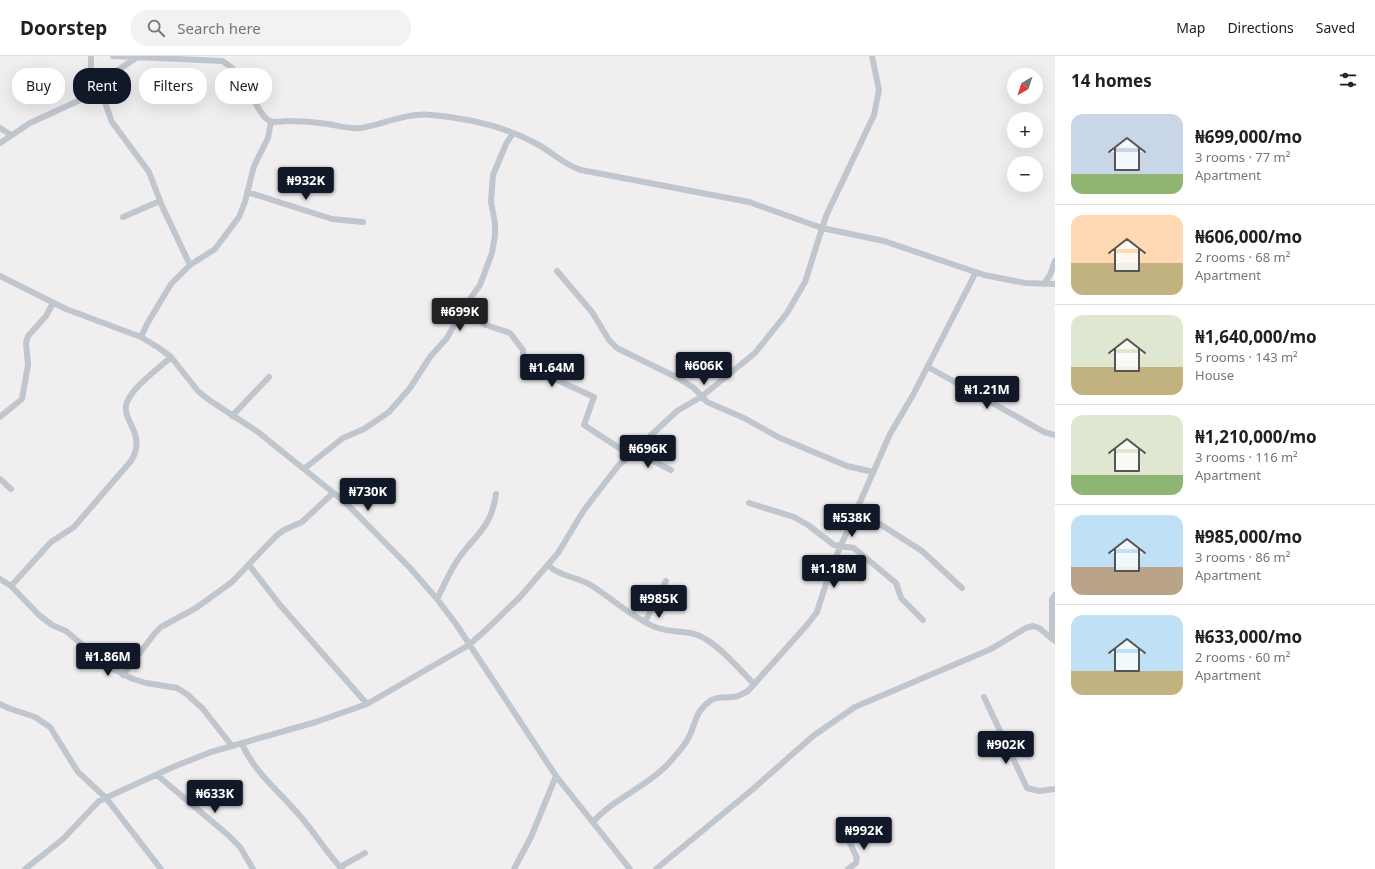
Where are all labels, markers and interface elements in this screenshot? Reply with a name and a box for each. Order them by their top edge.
search box [131,10,411,46]
text: Doorstep [20,15,107,41]
icon: search [145,17,167,39]
text: Search here [177,18,261,38]
text: Map [1176,18,1205,37]
text: Directions [1227,18,1294,37]
text: Saved [1316,18,1355,37]
chip: Buy [12,68,65,104]
chip: Rent [73,68,131,104]
chip: Filters [139,68,207,104]
chip: New [215,68,272,104]
north arrow [1007,68,1043,104]
map controls [1007,68,1043,192]
text: 14 homes [1071,69,1152,92]
icon: filters [1337,69,1359,91]
button: + [1007,112,1043,148]
text: ₦699,000/mo [1195,125,1302,148]
icon: home [1103,130,1151,178]
text: 3 rooms · 77 m² [1195,148,1290,166]
button: − [1007,156,1043,192]
text: Apartment [1195,166,1261,184]
pin: ₦932K [278,167,334,201]
text: ₦932K [287,171,325,189]
text: ₦606,000/mo [1195,225,1302,248]
icon: home [1103,231,1151,279]
text: 2 rooms · 68 m² [1195,248,1290,266]
text: Apartment [1195,266,1261,284]
pin: ₦699K [432,298,488,332]
text: ₦699K [441,302,479,320]
text: ₦1,640,000/mo [1195,325,1317,348]
icon: home [1103,331,1151,379]
text: 5 rooms · 143 m² [1195,348,1298,366]
pin: ₦606K [676,352,732,386]
pin: ₦1.64M [519,354,585,388]
text: ₦606K [685,356,723,374]
text: ₦1.64M [529,358,575,376]
text: House [1195,366,1234,384]
pin: ₦1.21M [954,376,1020,410]
text: ₦1.21M [964,380,1010,398]
text: ₦1,210,000/mo [1195,425,1317,448]
icon: home [1103,431,1151,479]
pin: ₦696K [620,435,676,469]
text: ₦696K [629,439,667,457]
text: 3 rooms · 116 m² [1195,448,1298,466]
text: Apartment [1195,466,1261,484]
pin: ₦730K [340,478,396,512]
text: ₦730K [349,482,387,500]
pin: ₦538K [824,504,880,538]
text: ₦538K [833,508,871,526]
text: ₦985,000/mo [1195,525,1302,548]
icon: home [1103,531,1151,579]
text: 3 rooms · 86 m² [1195,548,1290,566]
pin: ₦1.18M [801,555,867,589]
text: ₦1.18M [811,559,857,577]
text: Apartment [1195,566,1261,584]
pin: ₦985K [631,585,687,619]
text: ₦985K [640,589,678,607]
text: ₦633,000/mo [1195,625,1302,648]
icon: home [1103,631,1151,679]
pin: ₦1.86M [75,643,141,677]
text: ₦1.86M [85,647,131,665]
text: 2 rooms · 60 m² [1195,648,1290,666]
text: Apartment [1195,666,1261,684]
pin: ₦902K [978,731,1034,765]
text: ₦902K [987,735,1025,753]
pin: ₦633K [187,780,243,814]
text: ₦633K [196,784,234,802]
pin: ₦992K [836,817,892,851]
text: ₦992K [845,821,883,839]

